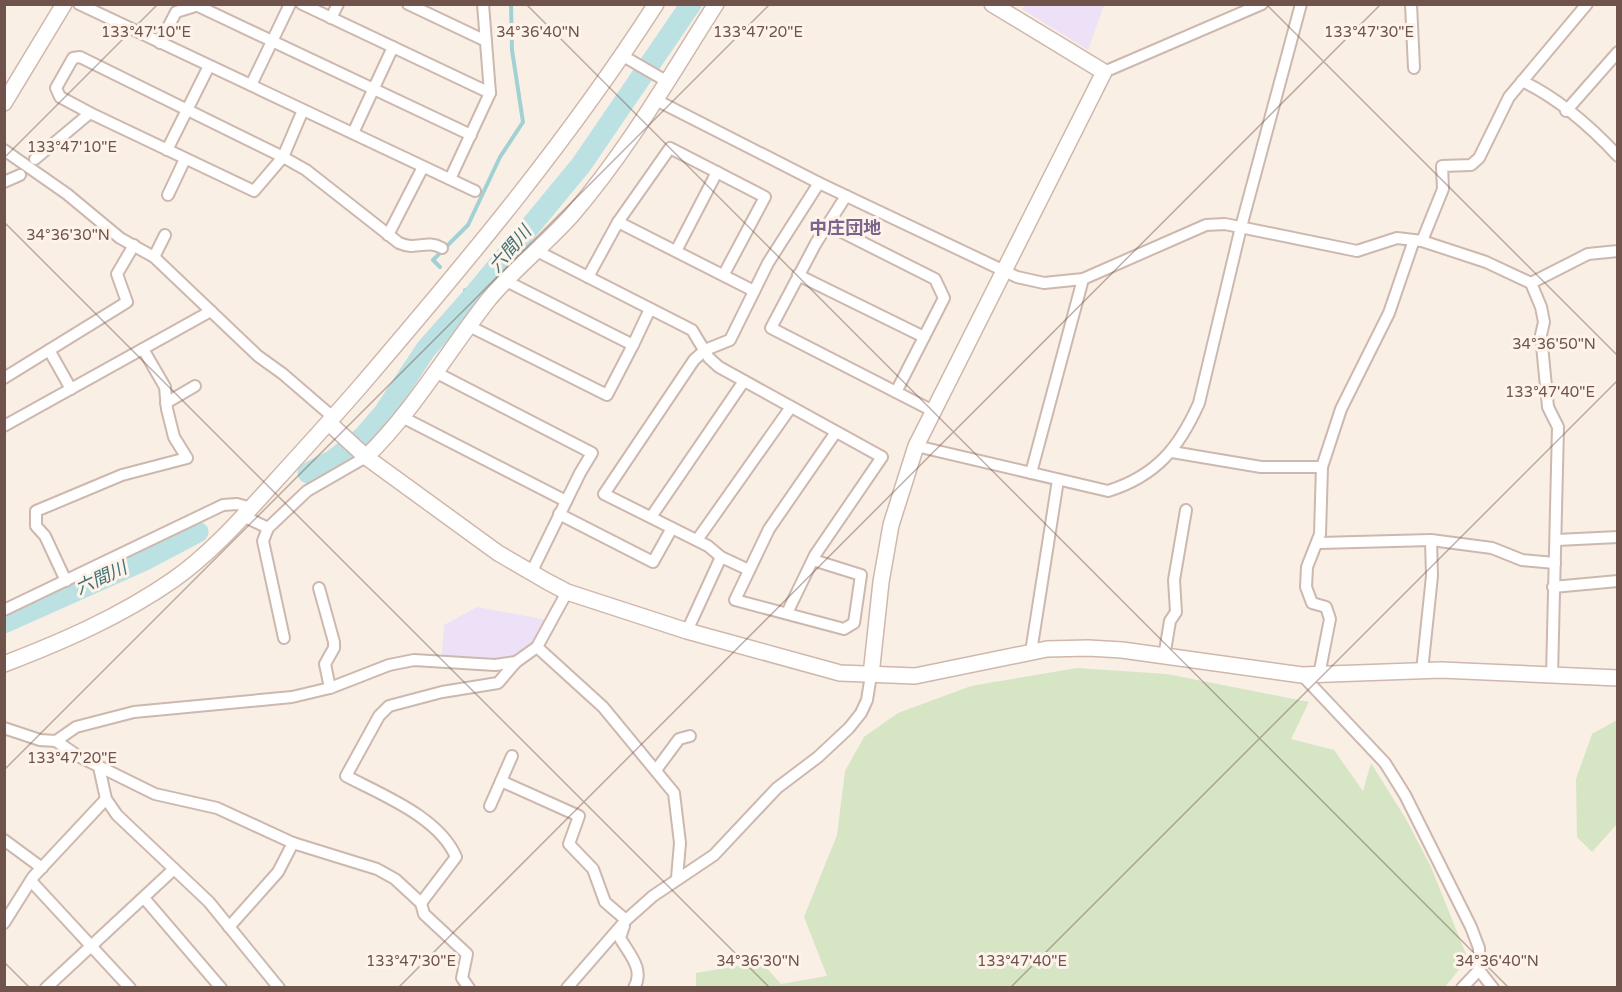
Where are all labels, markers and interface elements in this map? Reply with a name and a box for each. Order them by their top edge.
text: 133°47'10"E [101,23,191,41]
text: 34°36'40"N [496,23,580,41]
text: 133°47'20"E [713,23,803,41]
text: 133°47'30"E [1324,23,1414,41]
text: 133°47'10"E [27,138,117,156]
district label: 中庄団地 [809,217,881,239]
water label: 六間川 [484,220,537,277]
text: 34°36'30"N [26,226,110,244]
text: 34°36'50"N [1512,335,1596,353]
text: 133°47'40"E [1505,383,1595,401]
water label: 六間川 [72,556,132,599]
text: 133°47'20"E [27,749,117,767]
text: 133°47'30"E [366,952,456,970]
text: 34°36'30"N [716,952,800,970]
text: 133°47'40"E [977,952,1067,970]
text: 34°36'40"N [1455,952,1539,970]

